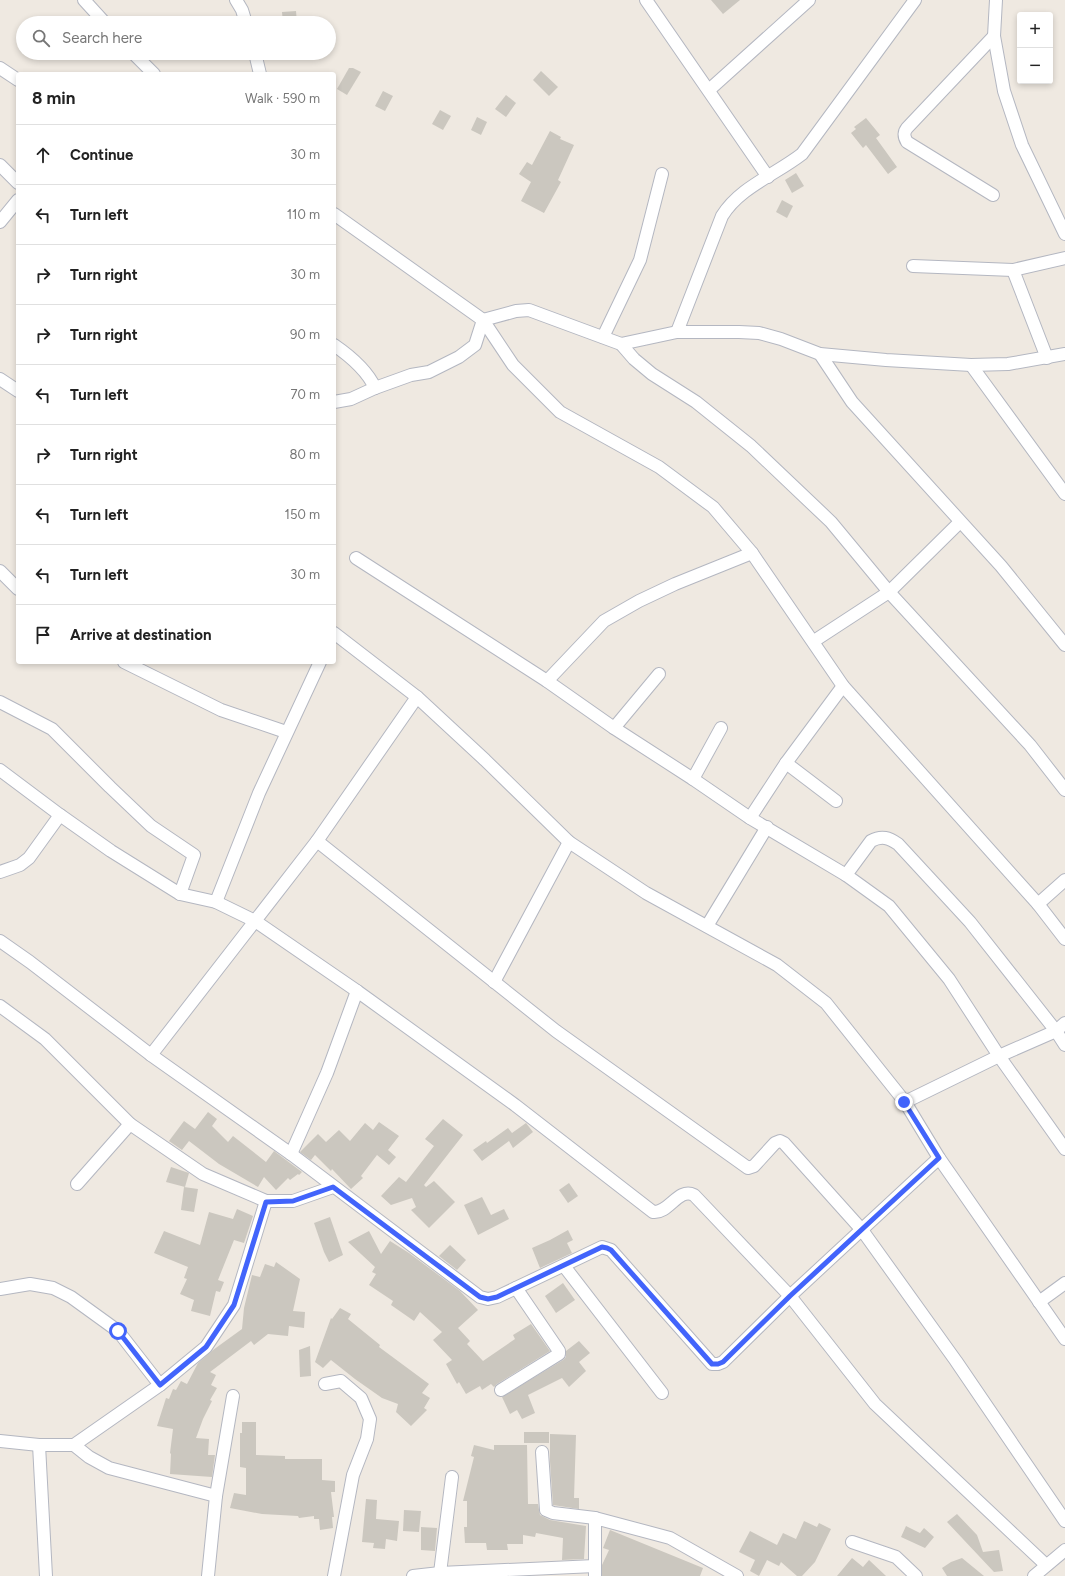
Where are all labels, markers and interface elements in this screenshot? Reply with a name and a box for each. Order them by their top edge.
map controls [1017,12,1053,84]
button: + [1017,12,1053,48]
search box [16,16,336,60]
icon: search [30,27,52,49]
text: Search here [62,29,142,47]
button: − [1017,48,1053,84]
text: 8 min [32,88,75,108]
text: Walk · 590 m [245,91,320,106]
icon: ahead [32,144,54,166]
text: Continue [70,146,133,164]
text: 30 m [290,147,320,162]
icon: left [32,204,54,226]
text: Turn left [70,206,128,224]
text: 110 m [287,207,320,222]
icon: right [32,264,54,286]
text: Turn right [70,266,138,284]
text: 30 m [290,267,320,282]
icon: right [32,324,54,346]
text: Turn right [70,326,138,344]
text: 90 m [290,327,320,342]
icon: left [32,384,54,406]
text: Turn left [70,386,128,404]
text: 70 m [290,387,320,402]
icon: right [32,444,54,466]
text: Turn right [70,446,138,464]
text: 80 m [289,447,320,462]
icon: left [32,504,54,526]
text: Turn left [70,506,128,524]
text: 150 m [285,507,320,522]
icon: left [32,564,54,586]
text: Turn left [70,566,128,584]
text: 30 m [290,567,320,582]
icon: arrive [32,624,54,646]
text: Arrive at destination [70,626,211,644]
route end [895,1093,913,1111]
route start [109,1322,127,1340]

